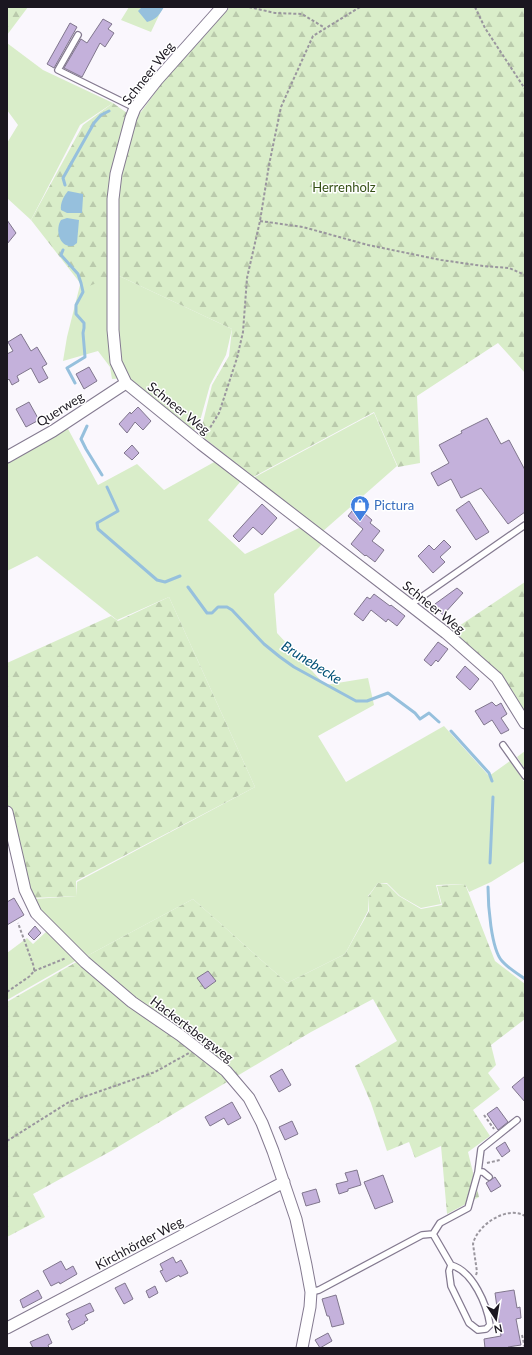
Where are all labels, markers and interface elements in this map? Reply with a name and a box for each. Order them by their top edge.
street label: Schneer Weg [118,38,178,108]
park label: Herrenholz [312,179,376,195]
street label: Schneer Weg [145,378,214,438]
street label: Querweg [33,388,87,430]
shop icon: Pictura [349,494,371,522]
place label: Pictura [374,497,414,513]
street label: Schneer Weg [400,577,469,637]
water label: Brunebecke [279,637,346,687]
street label: Hackertsbergweg [147,993,237,1066]
street label: Kirchhörder Weg [92,1213,186,1273]
north arrow [476,1299,516,1339]
text: N [493,1322,504,1337]

